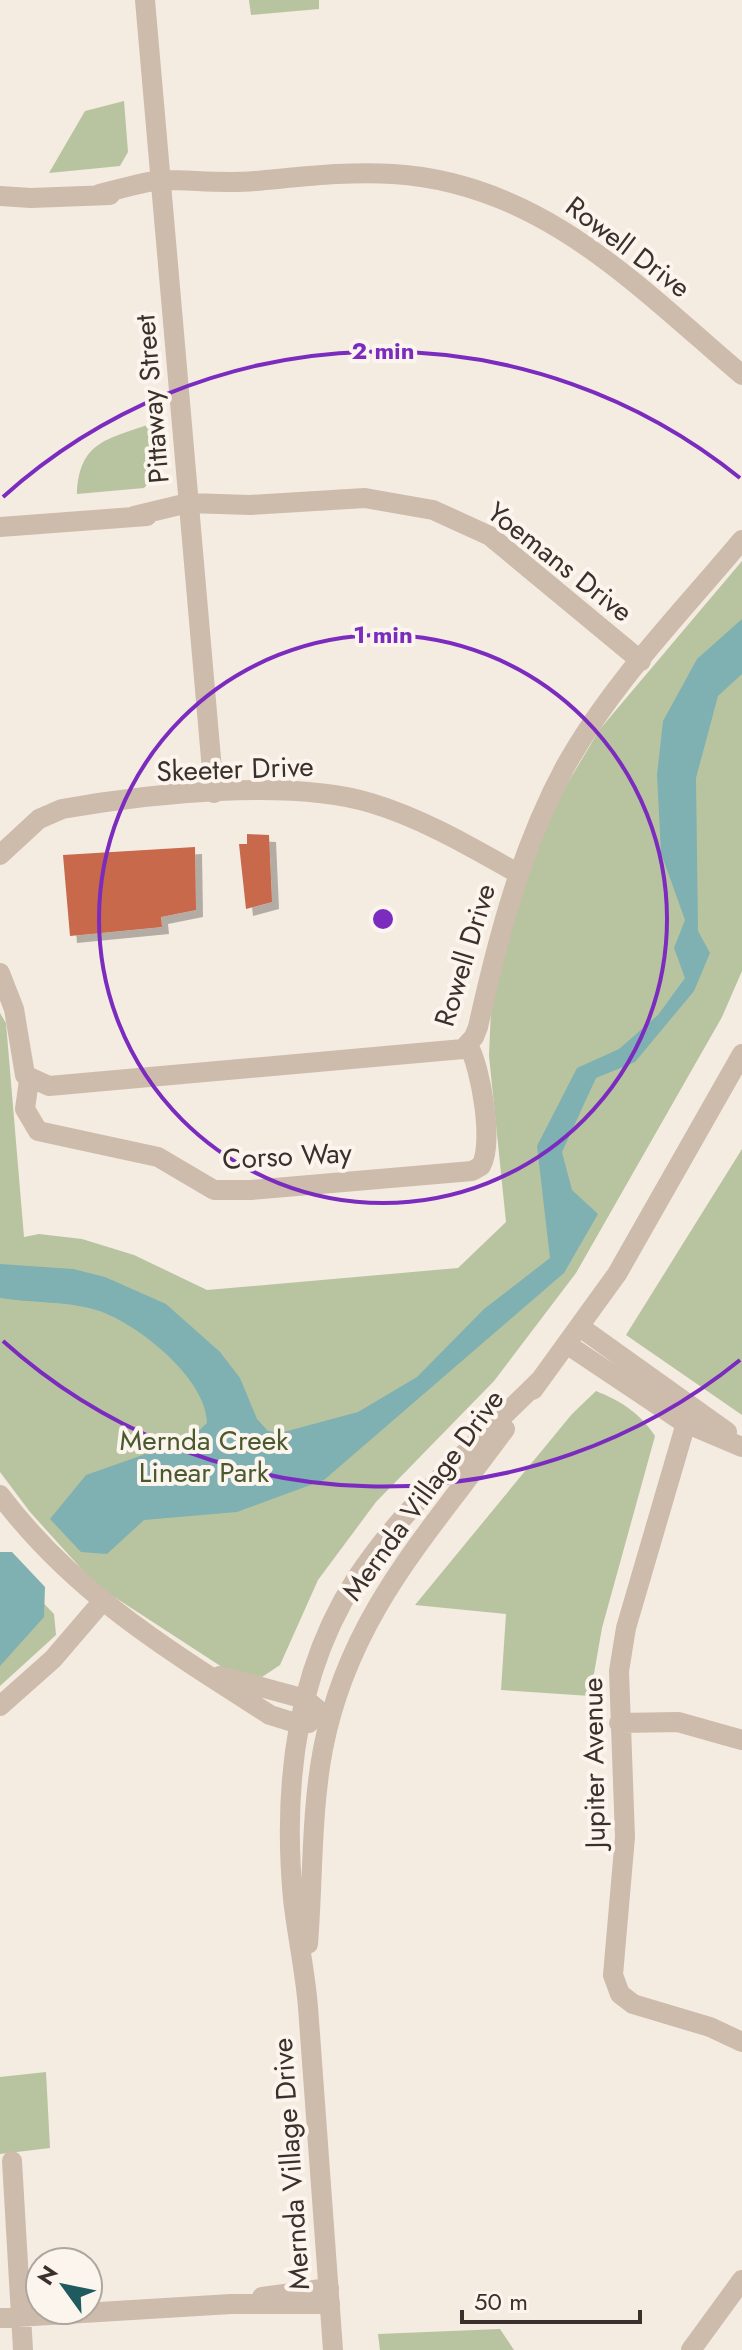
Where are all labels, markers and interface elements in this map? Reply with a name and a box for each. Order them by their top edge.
street label: Rowell Drive [557,186,699,308]
street label: Pittaway Street [124,313,180,485]
text: 2 min [351,333,415,368]
street label: Yoemans Drive [479,492,641,632]
text: 1 min [353,617,413,652]
street label: Skeeter Drive [156,746,314,792]
street label: Rowell Drive [424,879,506,1031]
centre of rings [369,905,397,933]
street label: Corso Way [221,1132,353,1180]
street label: Mernda Village Drive [332,1381,514,1609]
park label: Mernda Creek Linear Park [120,1420,289,1493]
street label: Jupiter Avenue [572,1677,616,1853]
street label: Mernda Village Drive [262,2037,320,2291]
north arrow [24,2246,104,2326]
text: N [29,2259,65,2291]
scale bar [462,2274,640,2324]
text: 50 m [474,2284,528,2319]

